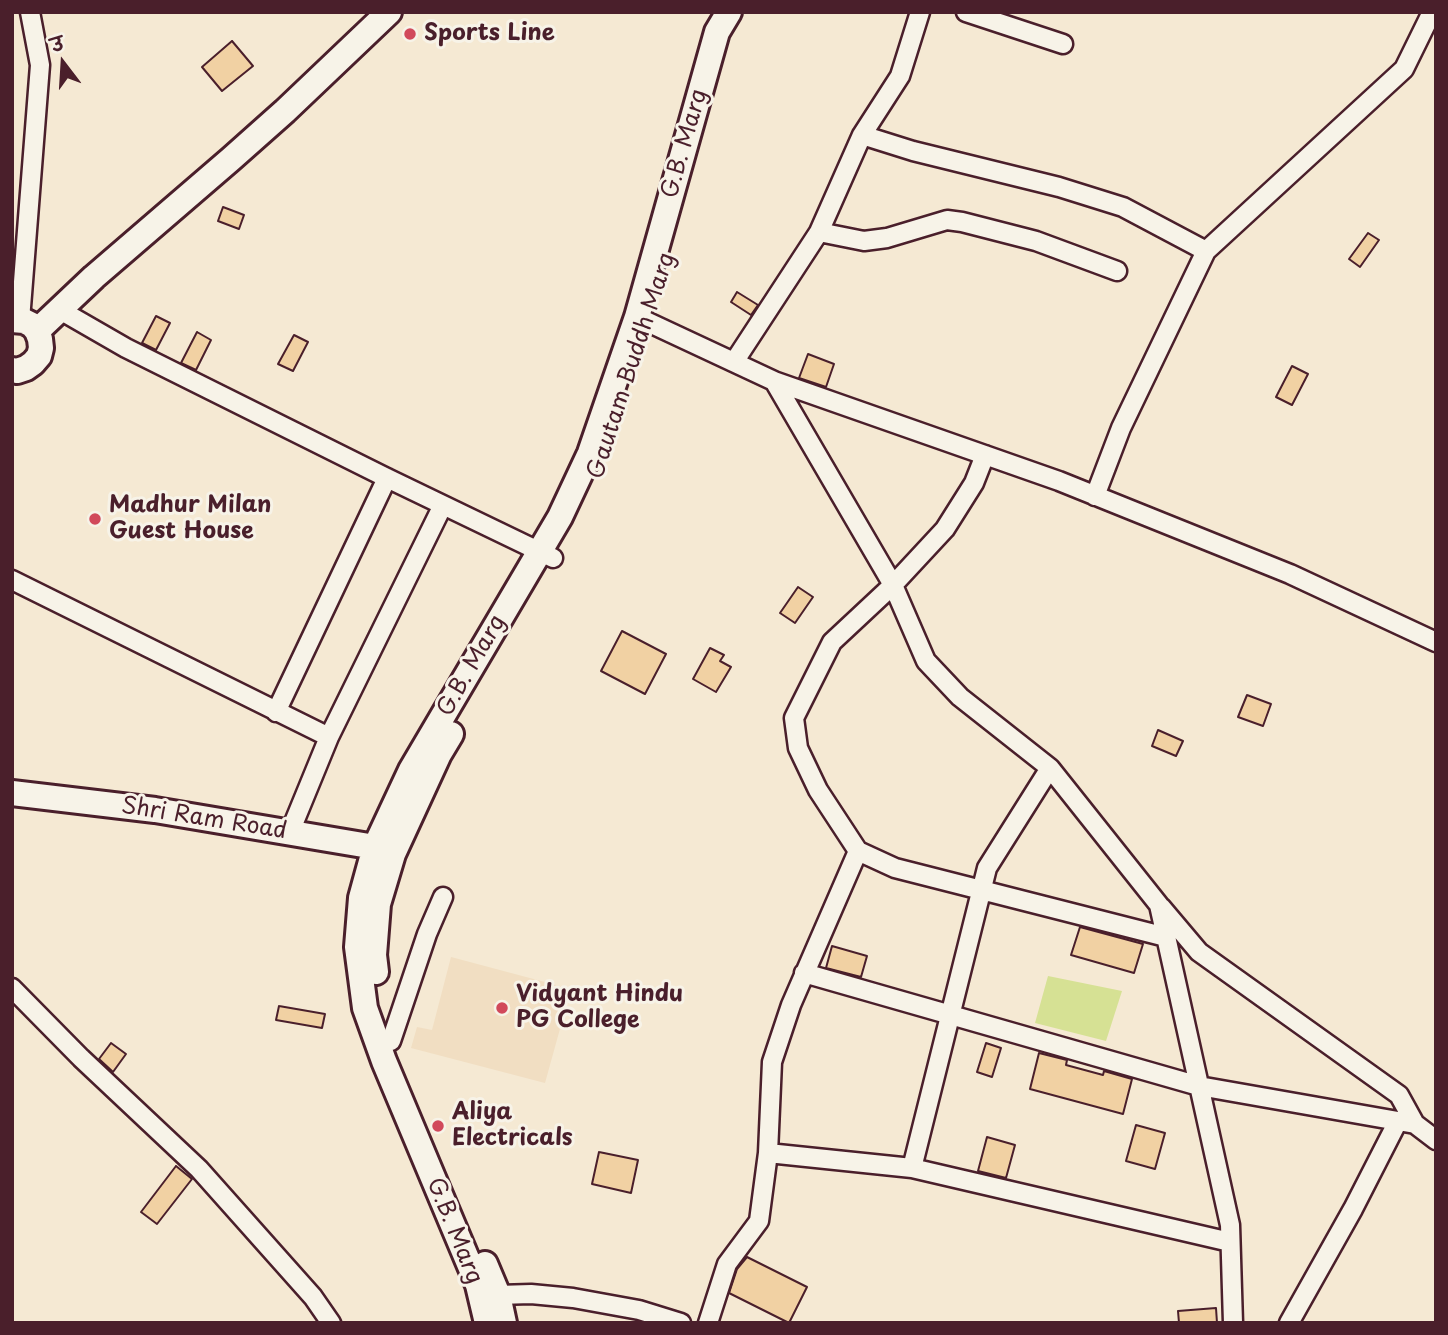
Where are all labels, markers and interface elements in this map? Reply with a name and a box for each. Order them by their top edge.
place label: Sports Line [424,20,555,48]
marker: Sports Line [402,26,418,42]
north arrow [28,28,98,98]
text: उ [47,28,67,58]
street label: G.B. Marg [656,86,714,202]
street label: Gautam Buddh Marg [582,249,682,483]
place label: Madhur Milan Guest House [109,492,271,546]
marker: Madhur Milan Guest House [87,511,103,527]
street label: G.B. Marg [432,611,512,721]
street label: Shri Ram Road [119,792,289,846]
place label: Vidyant Hindu PG College [516,981,683,1035]
marker: Vidyant Hindu PG College [494,1000,510,1016]
place label: Aliya Electricals [452,1099,573,1153]
marker: Aliya Electricals [430,1118,446,1134]
street label: G.B. Marg [420,1174,488,1288]

